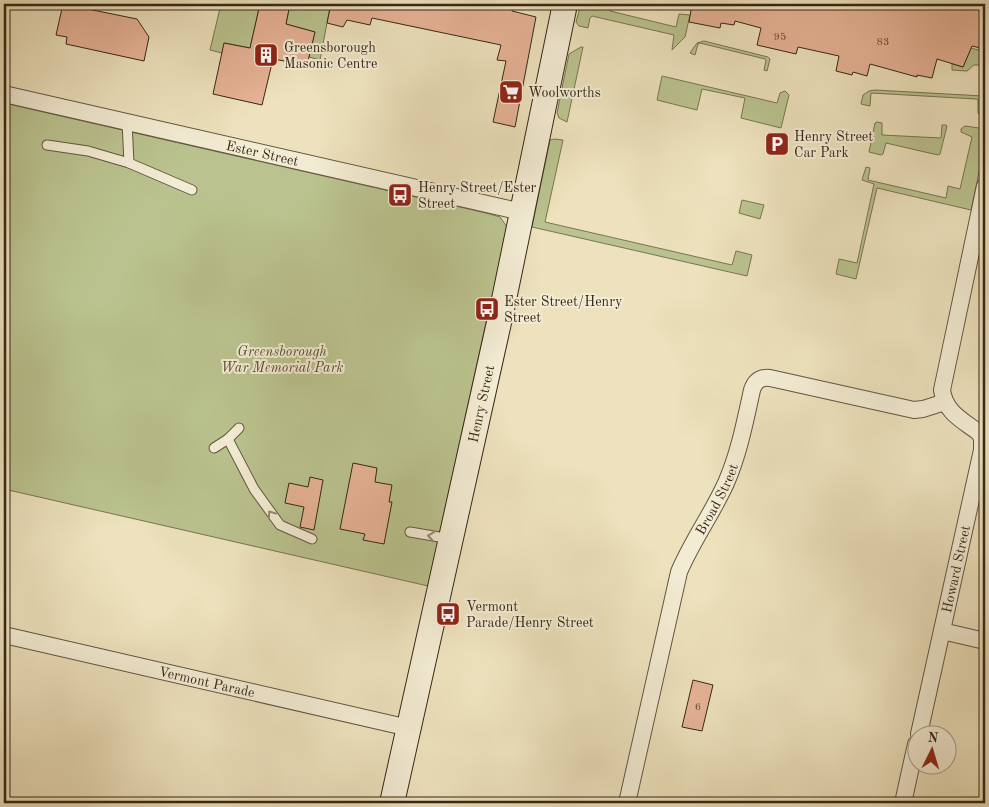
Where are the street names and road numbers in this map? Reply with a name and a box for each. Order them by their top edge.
street label: Ester Street [225,139,300,169]
street label: Henry Street [466,364,497,444]
street label: Broad Street [694,462,741,537]
street label: Howard Street [940,524,973,614]
street label: Vermont Parade [157,665,256,700]

